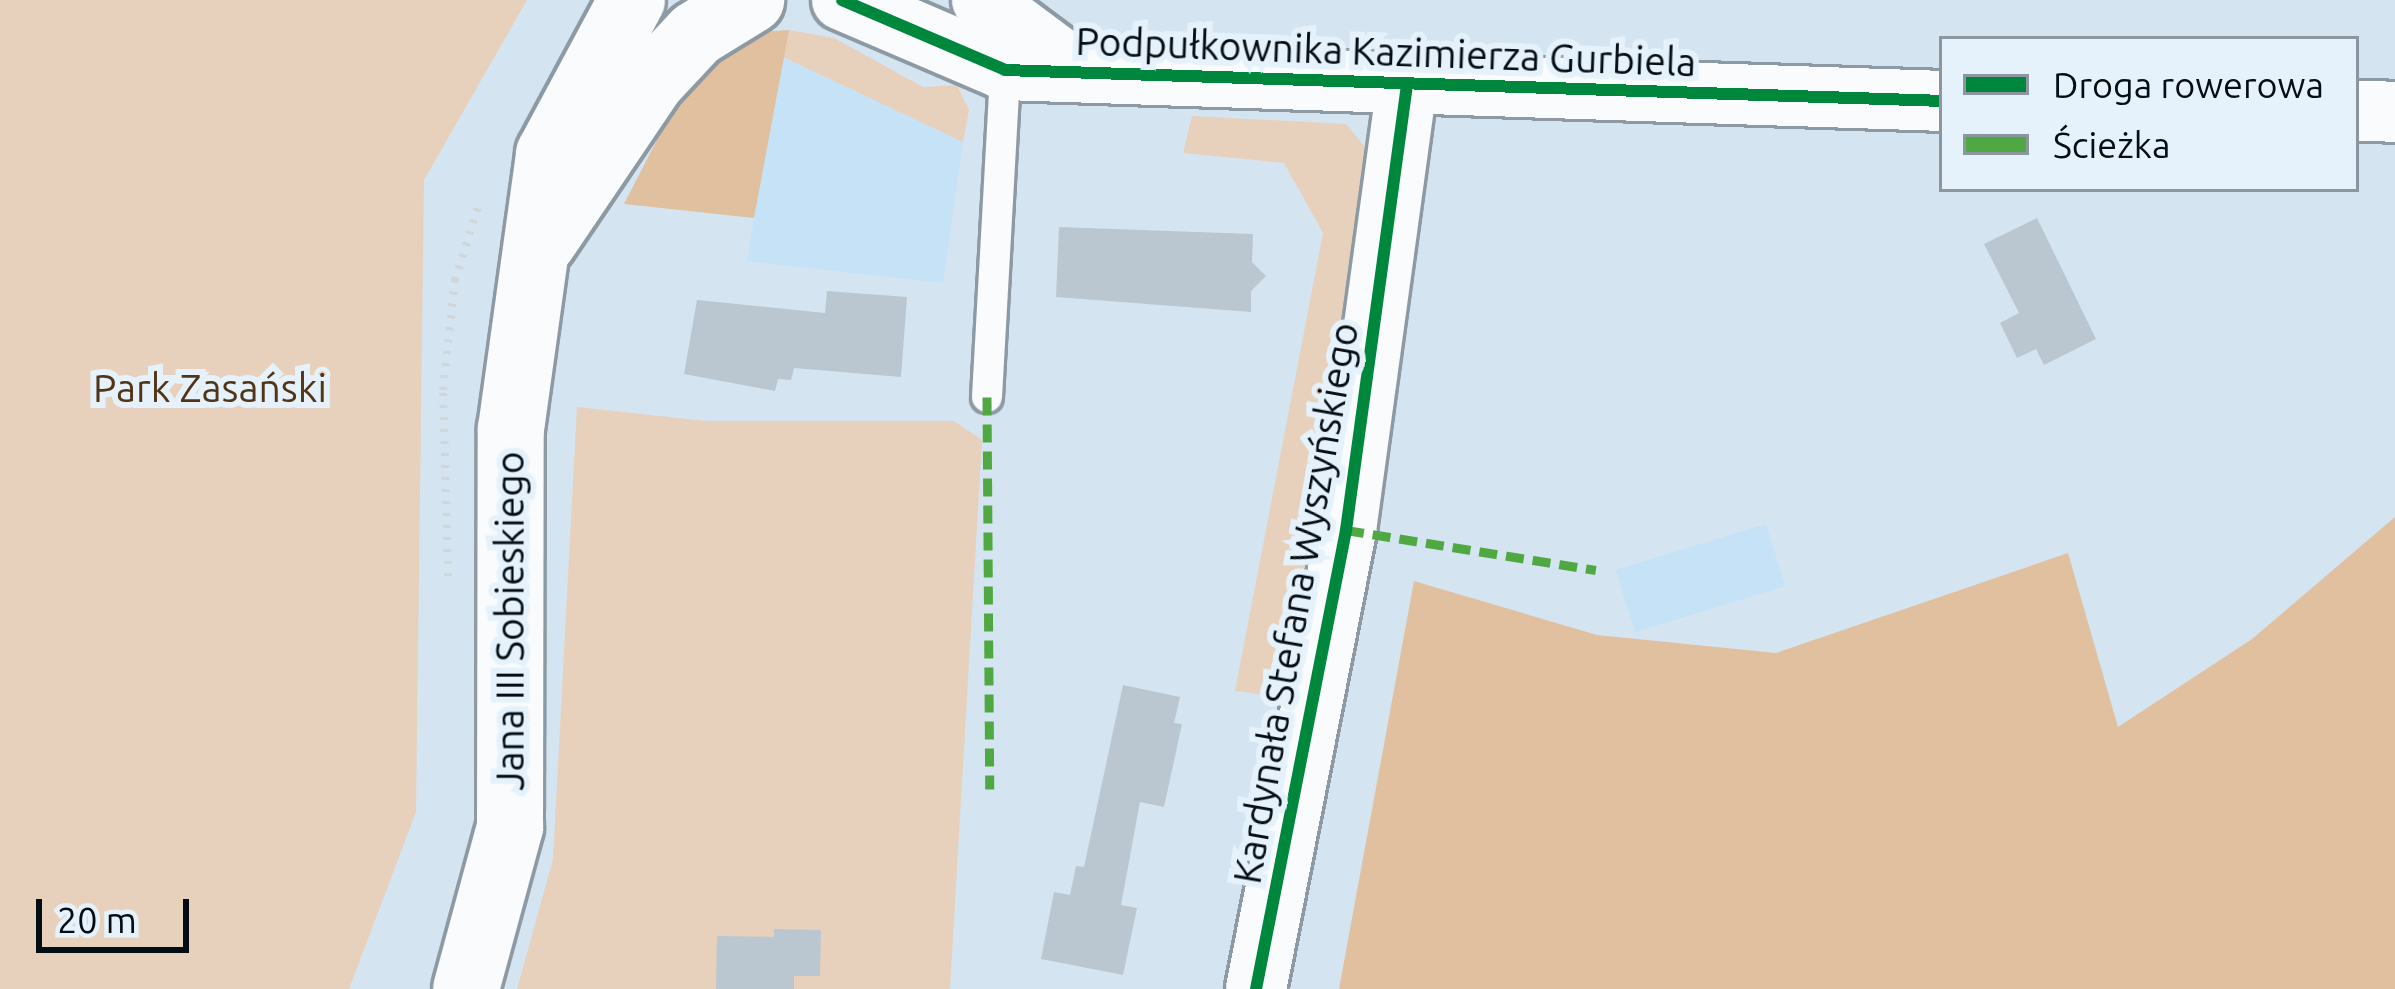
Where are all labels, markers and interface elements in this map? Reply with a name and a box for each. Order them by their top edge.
street label: Podpułkownika Kazimierza Gurbiela [1075,18,1697,86]
legend [1939,36,2359,192]
text: Droga rowerowa [2053,64,2324,105]
text: Ścieżka [2053,124,2170,165]
street label: Kardynała Stefana Wyszyńskiego [1224,319,1368,887]
park label: Park Zasański [93,365,327,411]
street label: Jana III Sobieskiego [487,451,533,791]
scale bar [42,875,195,949]
text: 20 m [57,899,137,940]

